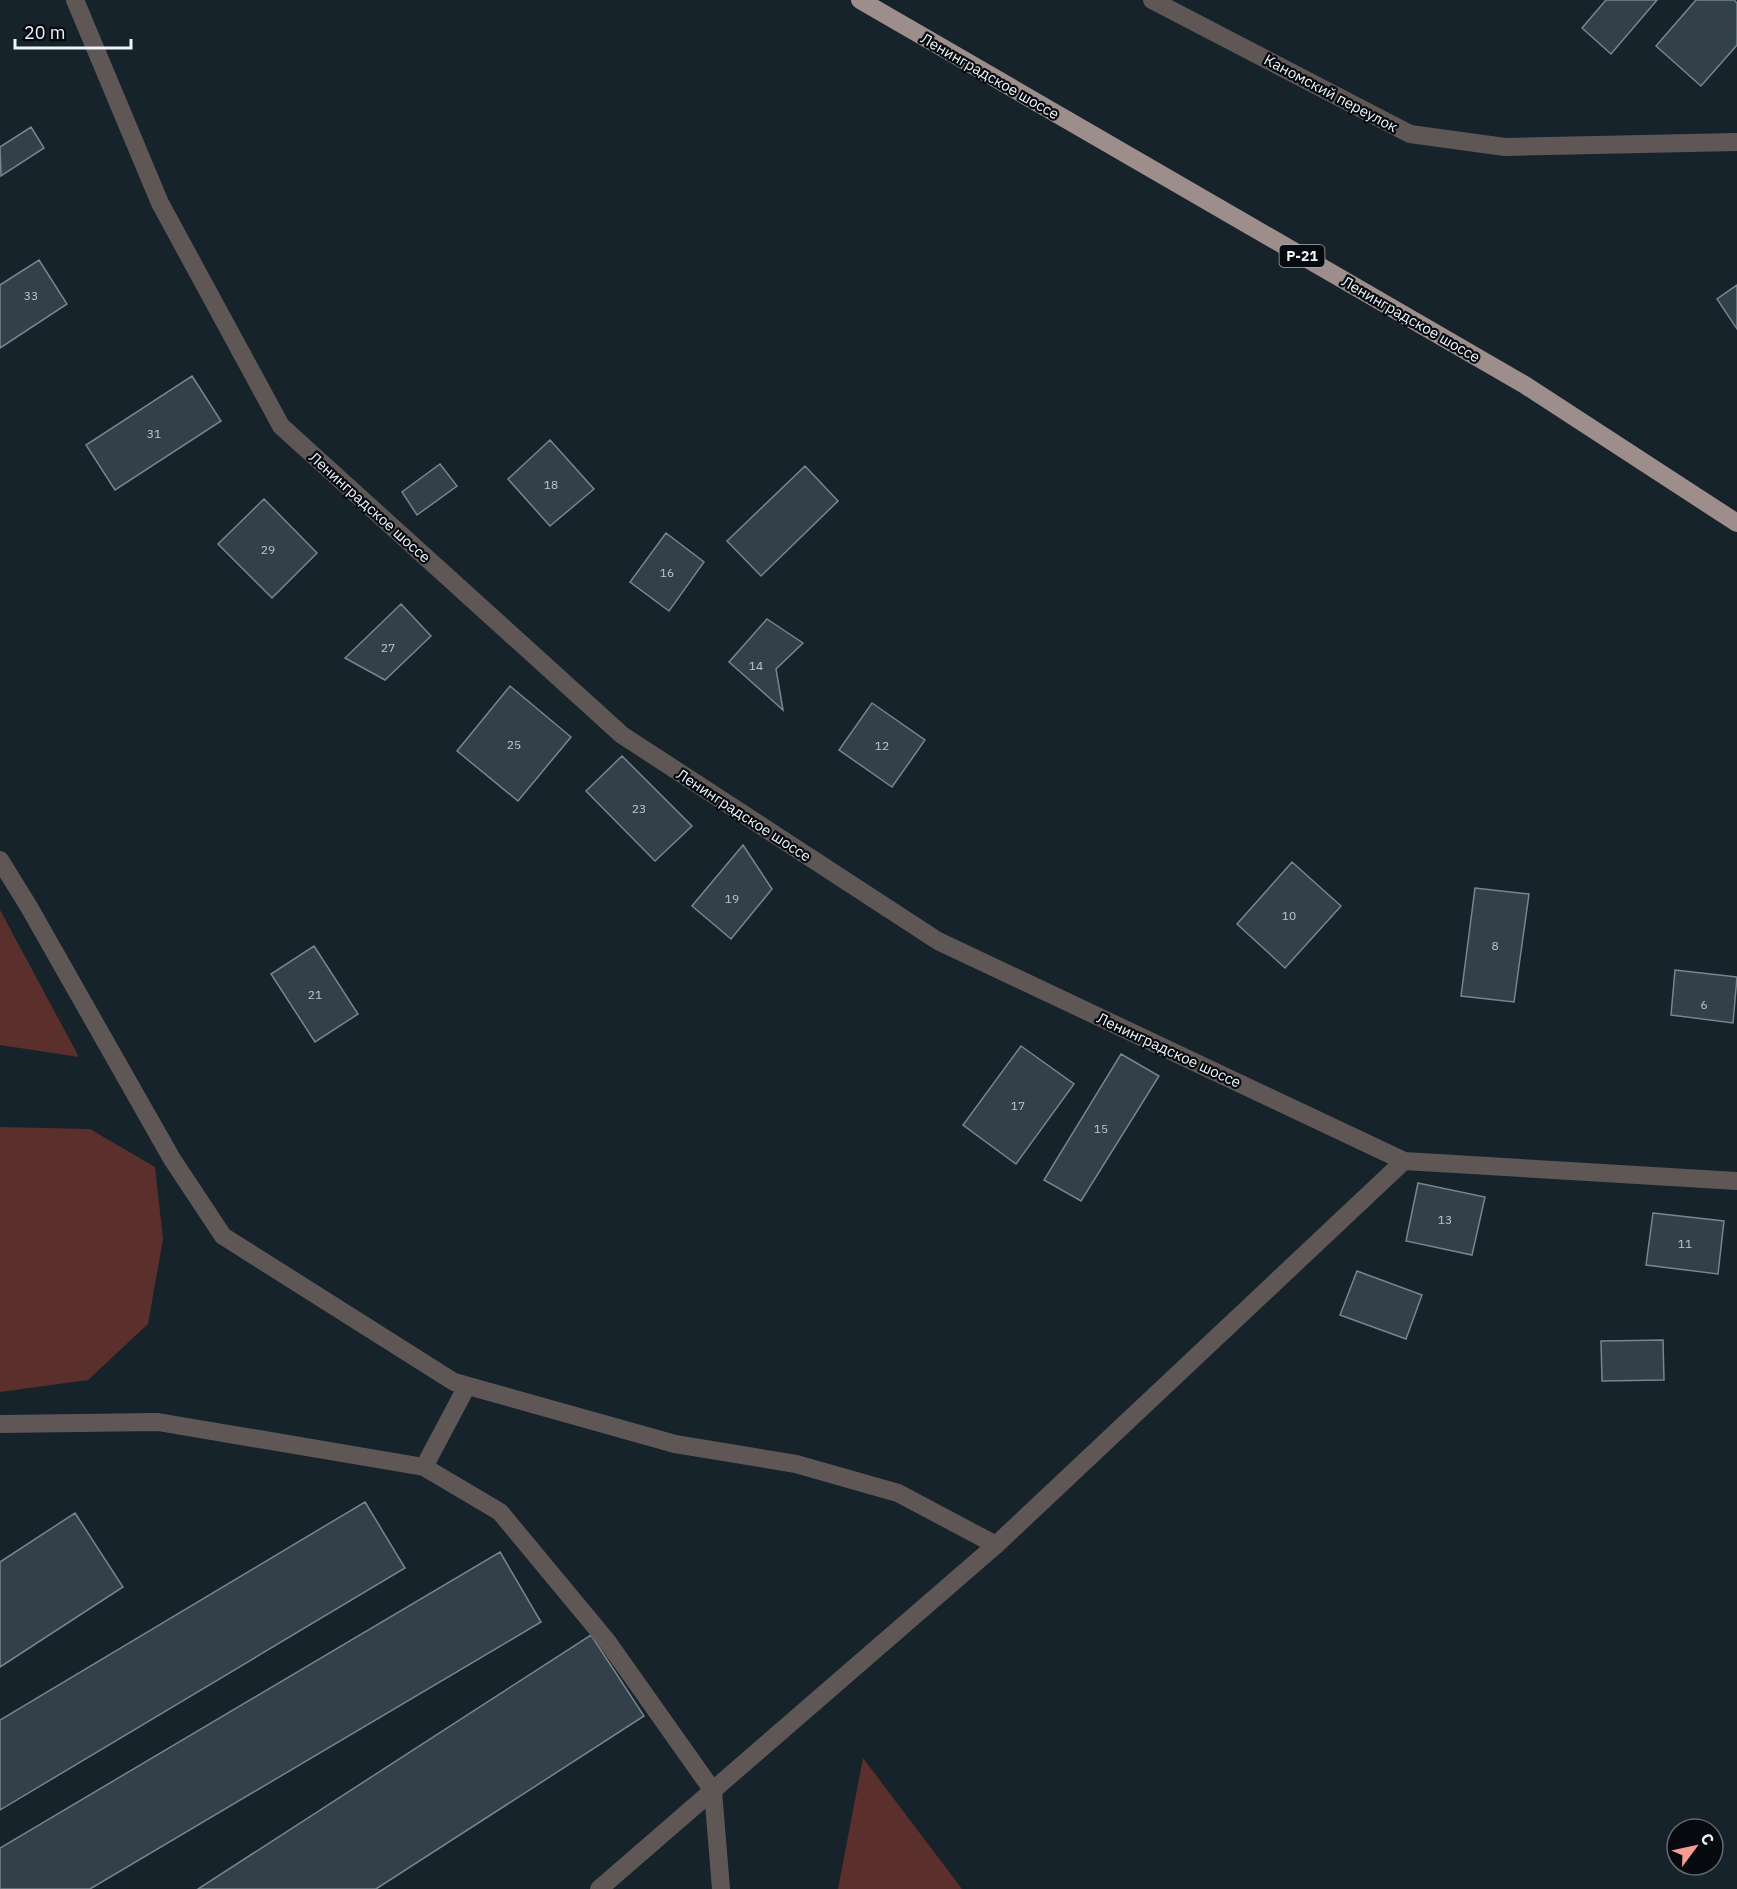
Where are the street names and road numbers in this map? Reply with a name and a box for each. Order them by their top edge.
street label: Ленинградское шоссе [917,29,1063,123]
street label: Каномский переулок [1261,50,1401,136]
road number: Р-21 [1280,245,1324,267]
street label: Ленинградское шоссе [1338,272,1484,366]
street label: Ленинградское шоссе [305,447,435,567]
street label: Ленинградское шоссе [673,764,815,866]
street label: Ленинградское шоссе [1094,1008,1244,1092]

